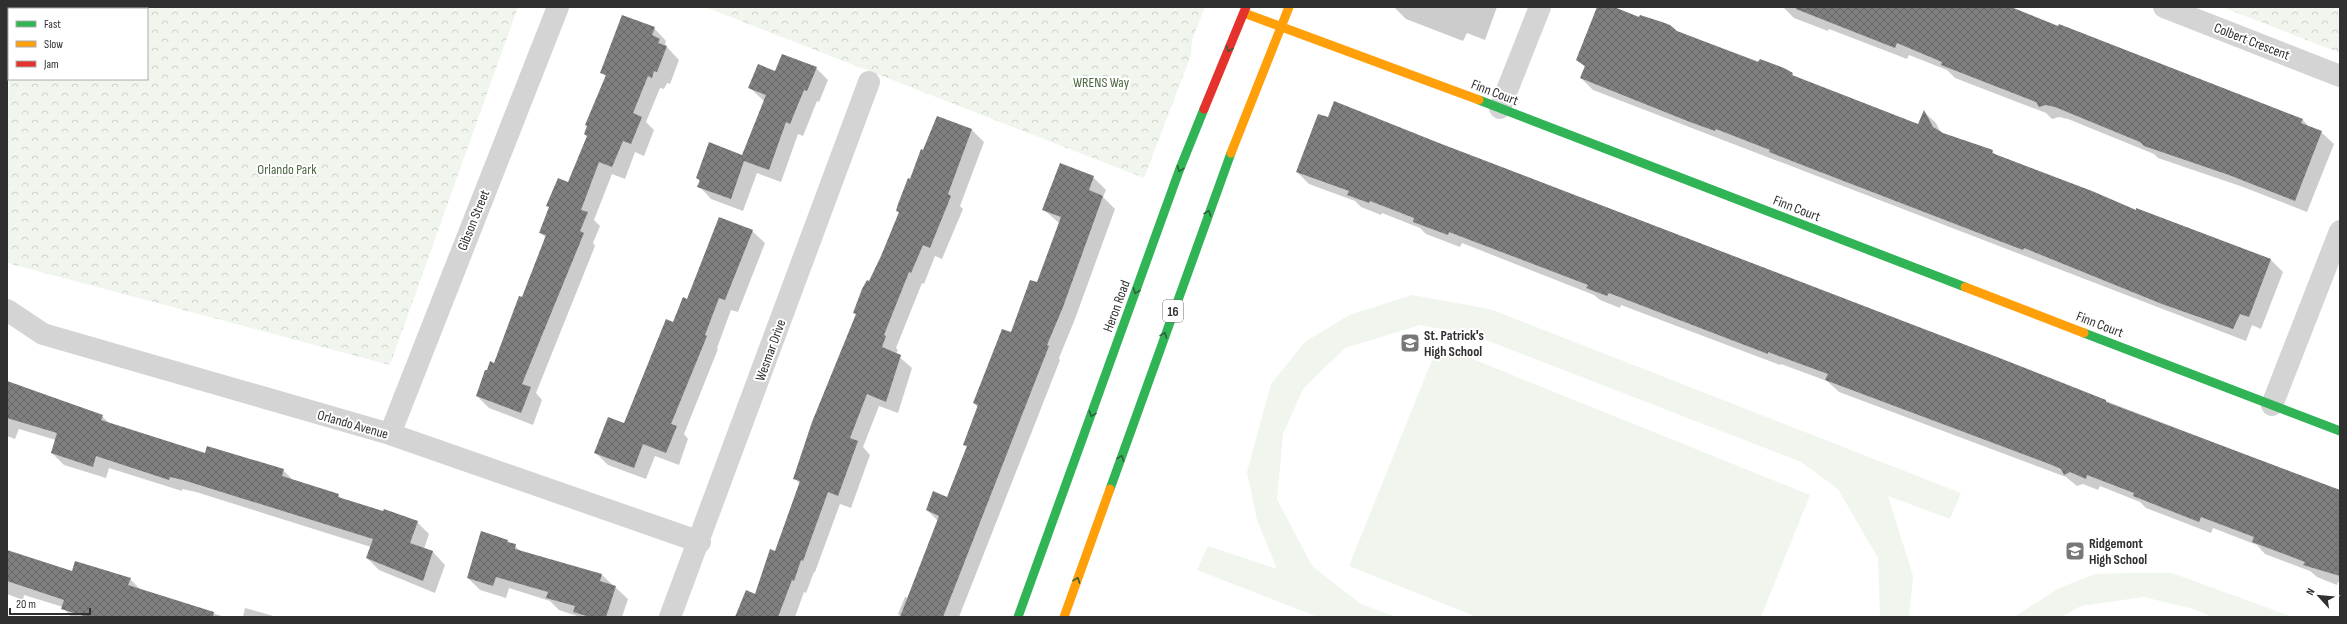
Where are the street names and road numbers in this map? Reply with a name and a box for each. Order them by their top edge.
street label: Colbert Crescent [2211,19,2292,64]
street label: Finn Court [1469,76,1521,109]
street label: Gibson Street [454,187,493,253]
street label: Finn Court [1771,192,1823,225]
street label: Heron Road [1099,278,1134,334]
road number: 16 [1163,300,1183,322]
street label: Finn Court [2074,308,2126,341]
street label: Wesmar Drive [751,317,790,383]
street label: Orlando Avenue [315,406,390,443]

